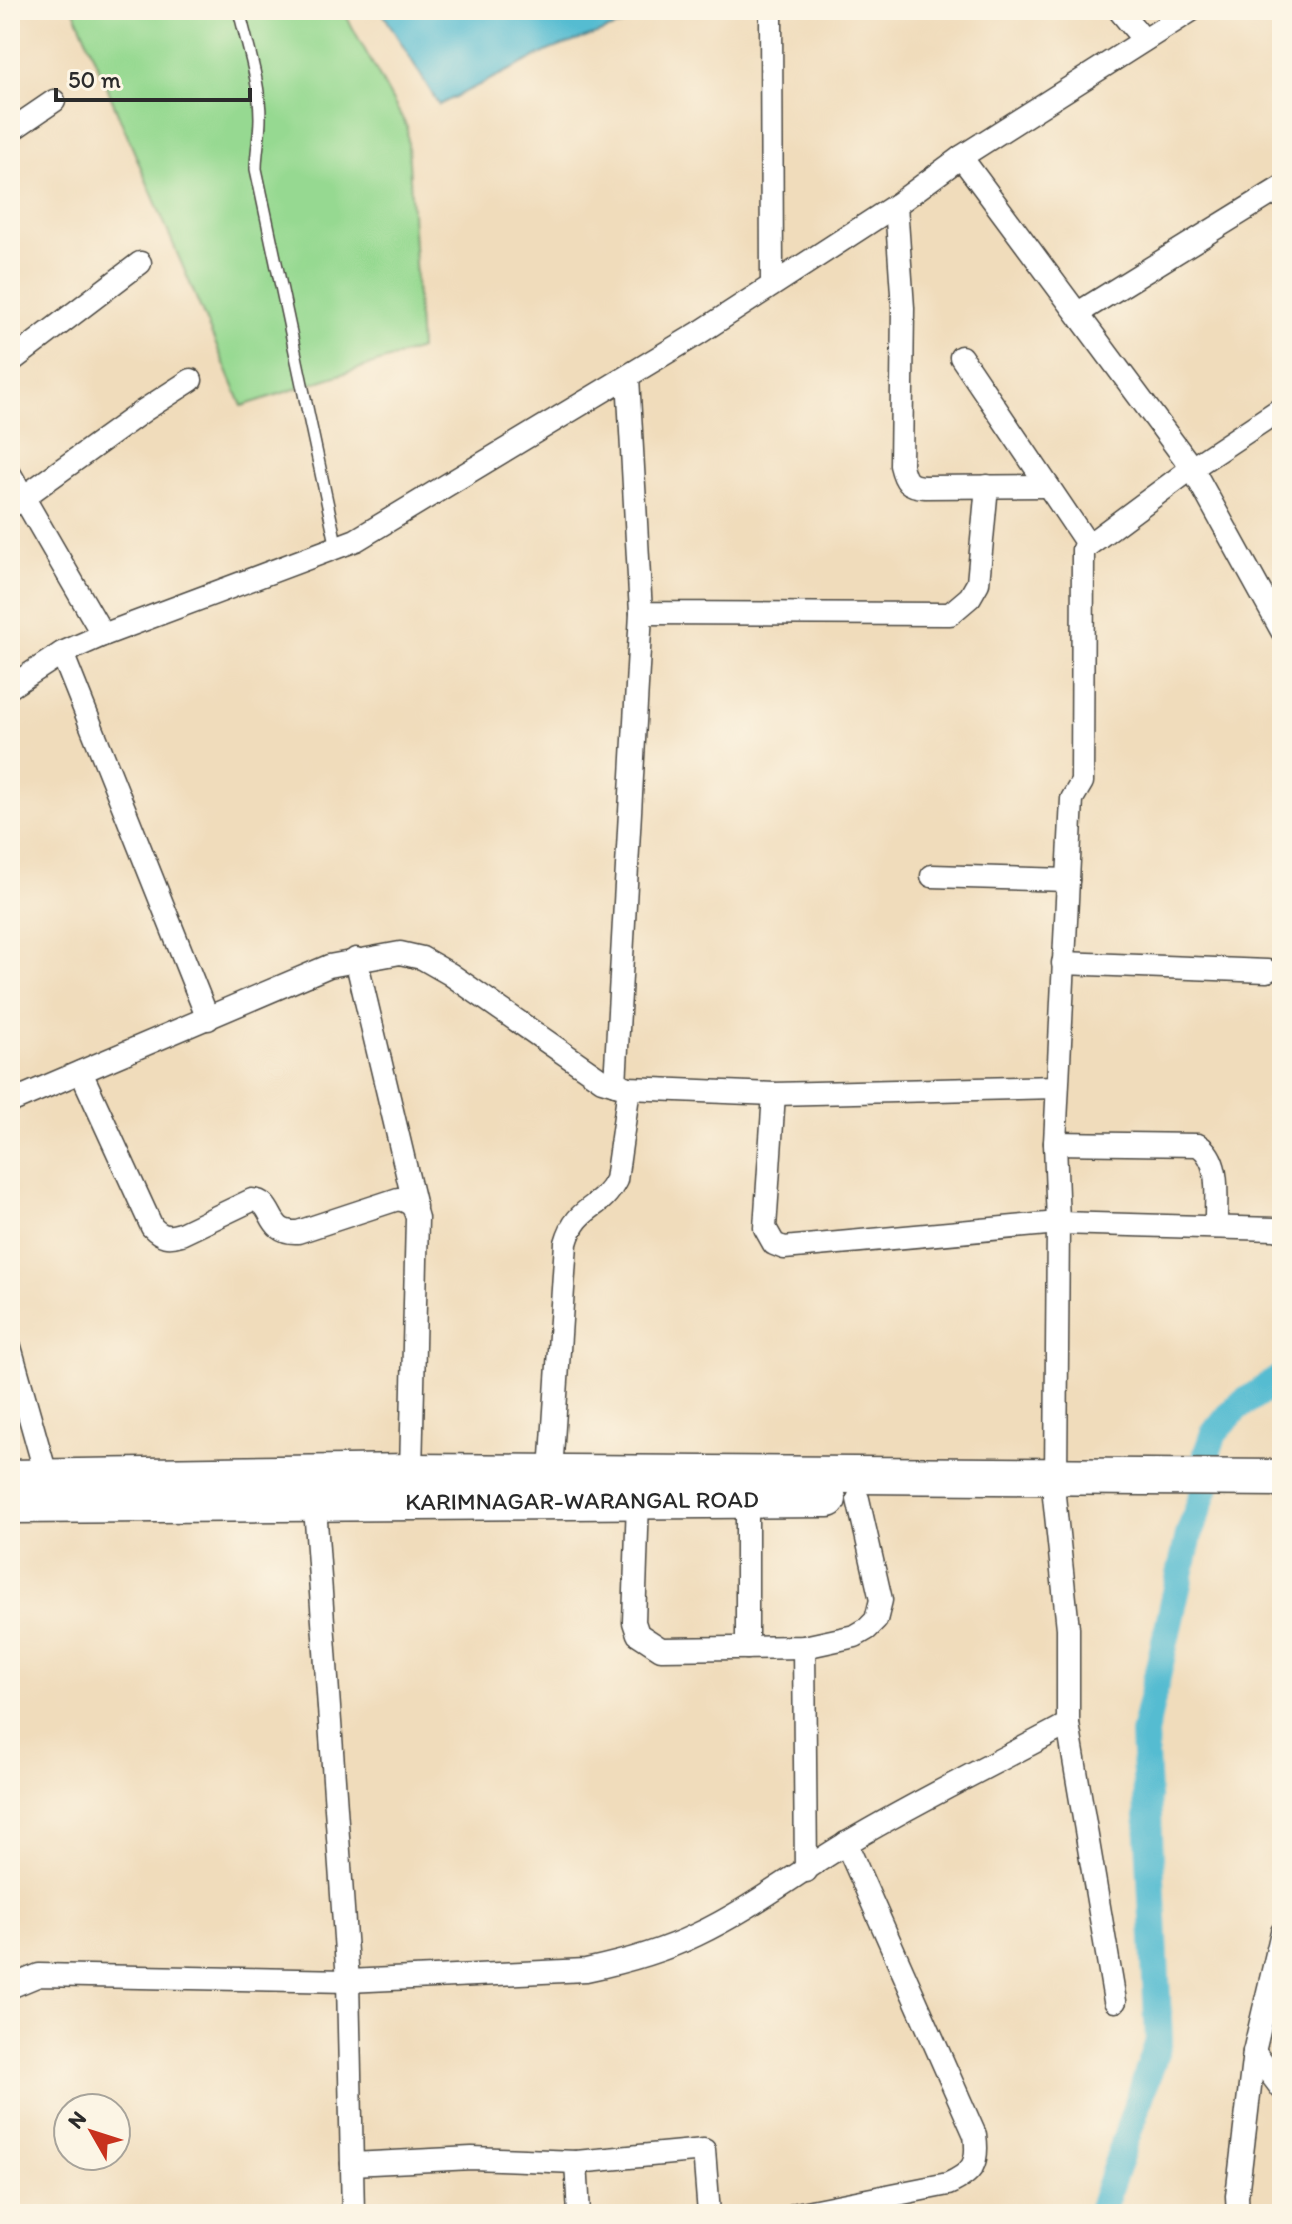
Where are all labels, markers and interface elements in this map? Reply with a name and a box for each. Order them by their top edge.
scale bar [56,52,250,102]
text: 50 m [68,65,121,94]
street label: KARIMNAGAR-WARANGAL ROAD [405,1485,759,1516]
north arrow [52,2092,132,2172]
text: N [62,2105,92,2134]

